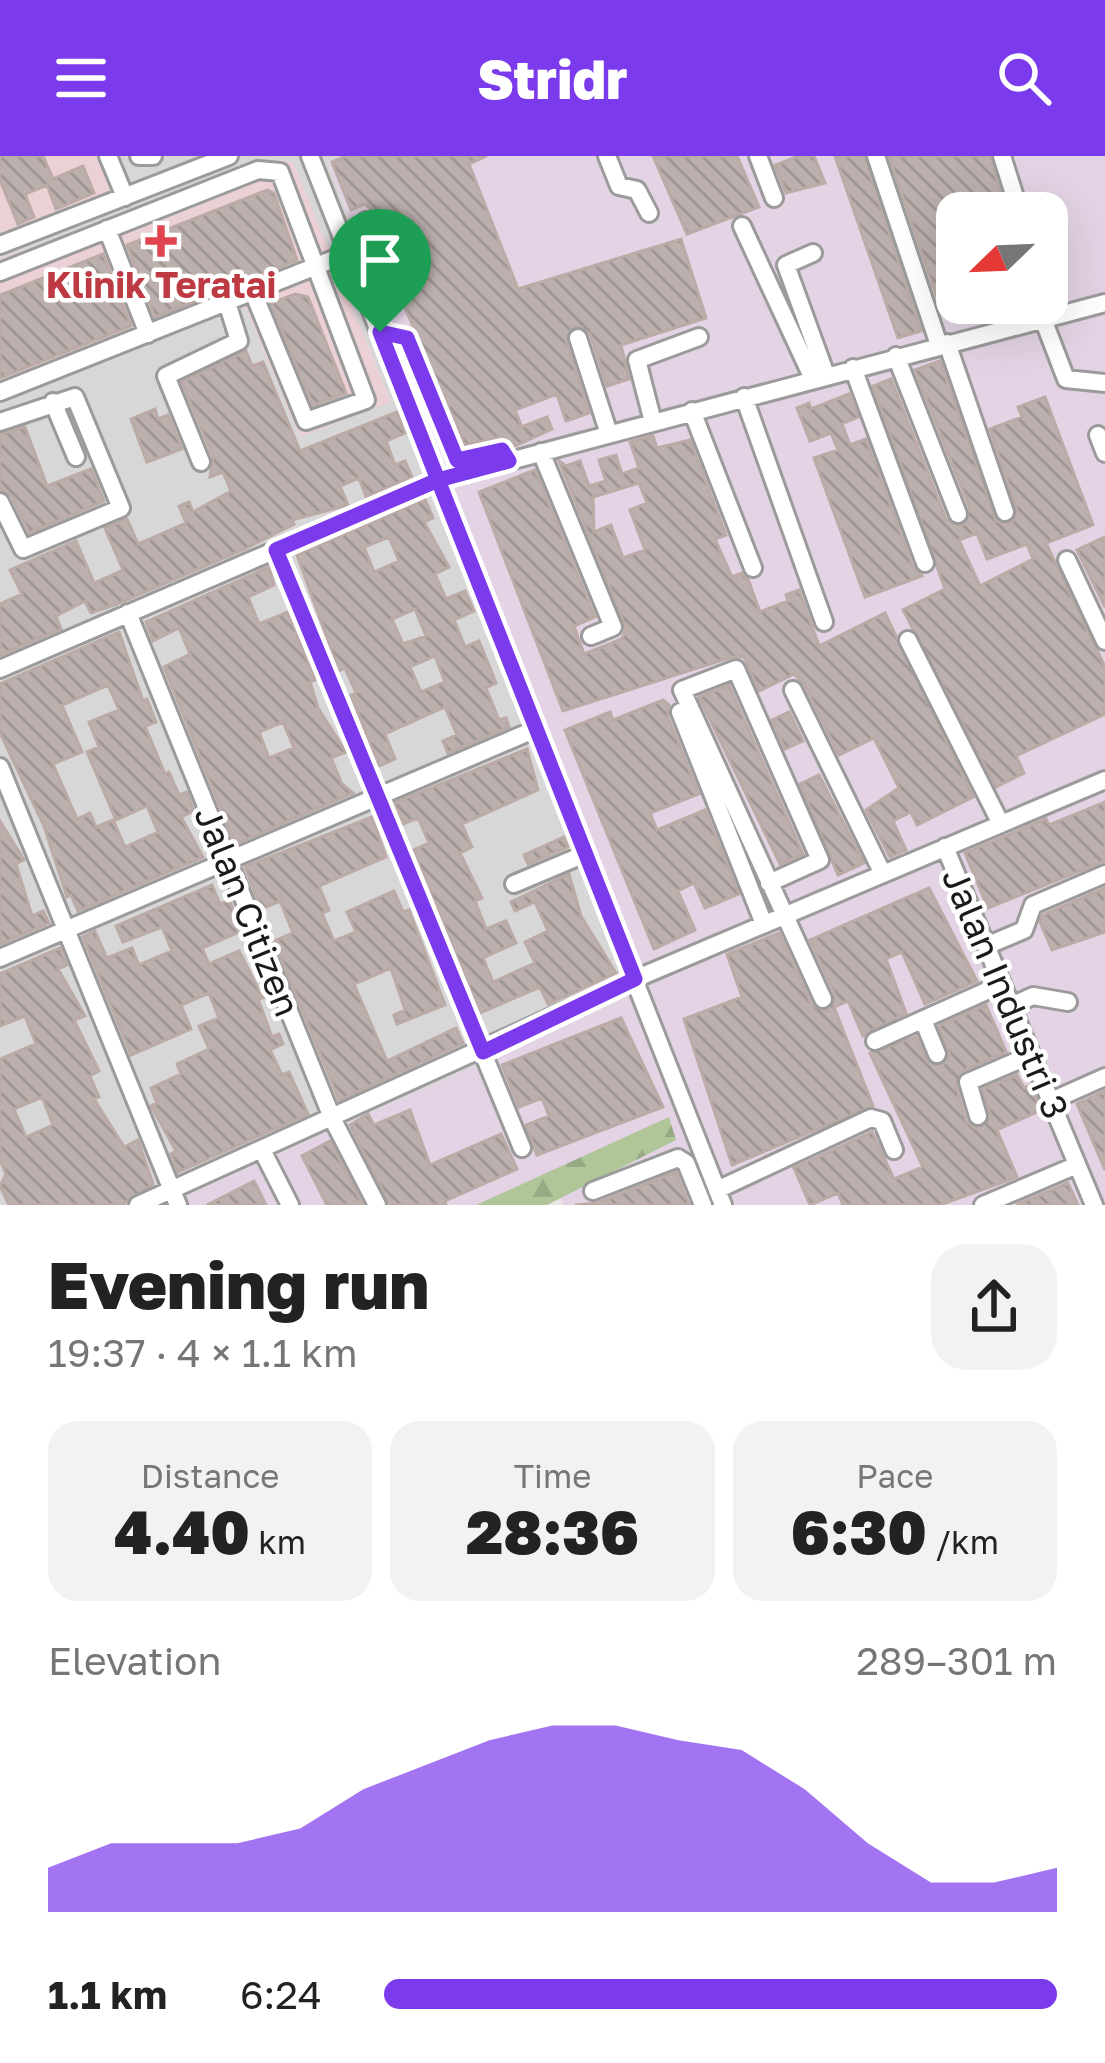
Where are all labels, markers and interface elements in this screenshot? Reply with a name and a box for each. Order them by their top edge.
icon: menu [48,45,114,111]
icon: search [991,45,1057,111]
text: Stridr [478,46,627,111]
north arrow [936,192,1068,324]
map controls [936,192,1068,324]
pin [329,209,431,332]
marker: Klinik Teratai [145,225,177,257]
icon: arrive [347,227,413,293]
place label: Klinik Teratai [46,263,276,306]
street label: Jalan Citizen [186,800,310,1022]
street label: Jalan Industri 3 [934,861,1078,1125]
text: Evening run [48,1244,429,1324]
button: share [931,1244,1057,1370]
text: 19:37 · 4 × 1.1 km [48,1329,357,1376]
text: Distance [141,1456,280,1495]
text: Time [514,1456,591,1495]
text: Pace [856,1456,933,1495]
text: 4.40 [114,1495,250,1567]
text: 28:36 [466,1495,639,1567]
text: 6:30 [791,1495,927,1567]
text: km [250,1522,306,1561]
text: /km [927,1522,999,1561]
text: Elevation [48,1637,221,1684]
text: 289–301 m [856,1637,1057,1684]
text: 1.1 km [48,1971,167,2018]
text: 6:24 [240,1971,322,2018]

